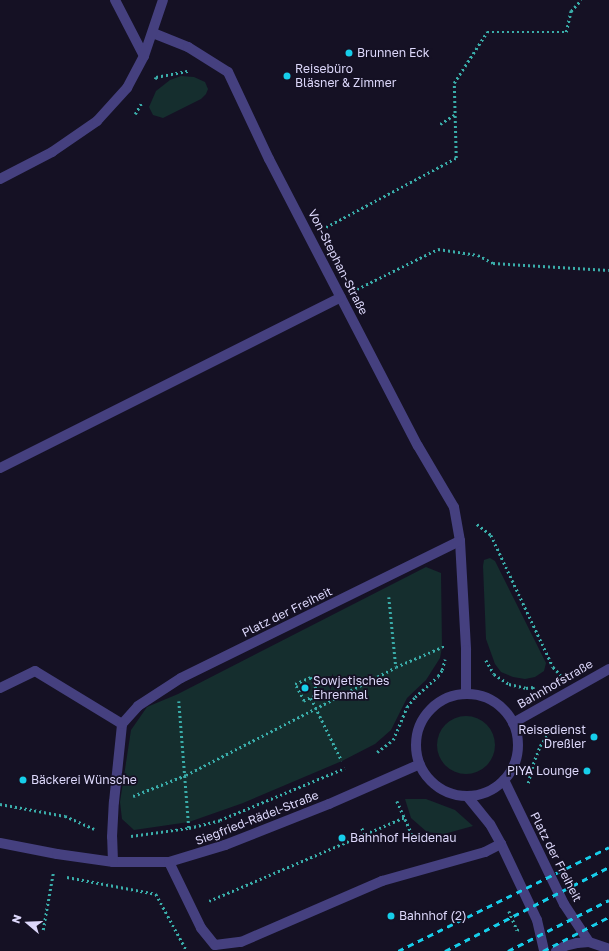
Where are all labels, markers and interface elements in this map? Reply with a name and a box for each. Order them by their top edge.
place label: Brunnen Eck [357,46,430,60]
marker: Brunnen Eck [344,48,354,58]
place label: Reisebüro Bläsner & Zimmer [295,62,396,90]
marker: Reisebüro Bläsner & Zimmer [282,71,292,81]
street label: Von-Stephan-Straße [305,207,371,317]
street label: Platz der Freiheit [239,584,335,640]
street label: Bahnhofstraße [515,657,595,711]
place label: Sowjetisches Ehrenmal [313,674,389,702]
marker: Sowjetisches Ehrenmal [300,683,310,693]
place label: Reisedienst Dreßler [518,723,586,751]
marker: Reisedienst Dreßler [589,732,599,742]
place label: PIYA Lounge [507,764,579,778]
marker: PIYA Lounge [582,766,592,776]
place label: Bäckerei Wünsche [31,773,137,787]
marker: Bäckerei Wünsche [18,775,28,785]
street label: Siegfried-Rädel-Straße [193,788,321,848]
street label: Platz der Freiheit [527,810,585,904]
place label: Bahnhof Heidenau [350,831,456,845]
marker: Bahnhof Heidenau [337,833,347,843]
north arrow [8,903,48,943]
place label: Bahnhof (2) [399,909,466,923]
marker: Bahnhof (2) [386,911,396,921]
text: N [9,913,24,925]

